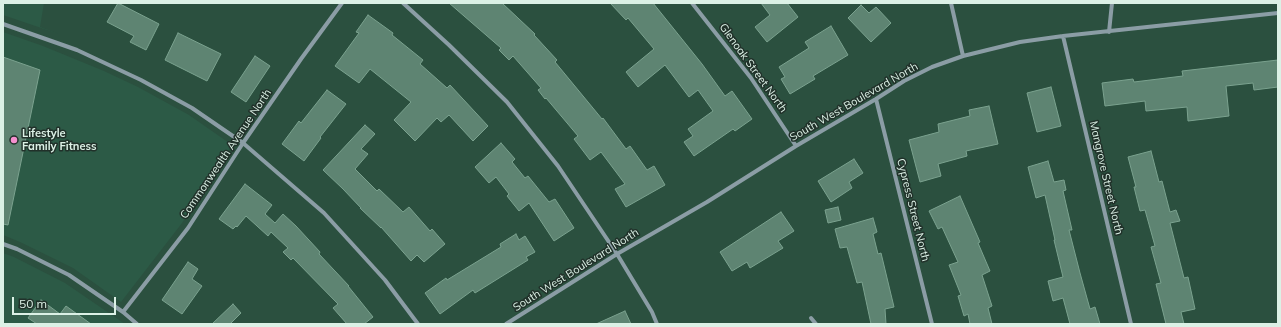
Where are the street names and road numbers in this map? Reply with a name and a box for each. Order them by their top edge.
street label: Glenoak Street North [716,21,790,115]
street label: South West Boulevard North [788,60,920,144]
street label: Commonwealth Avenue North [178,87,274,221]
street label: Mangrove Street North [1086,120,1126,236]
street label: Cypress Street North [894,157,932,263]
street label: South West Boulevard North [511,226,641,314]

